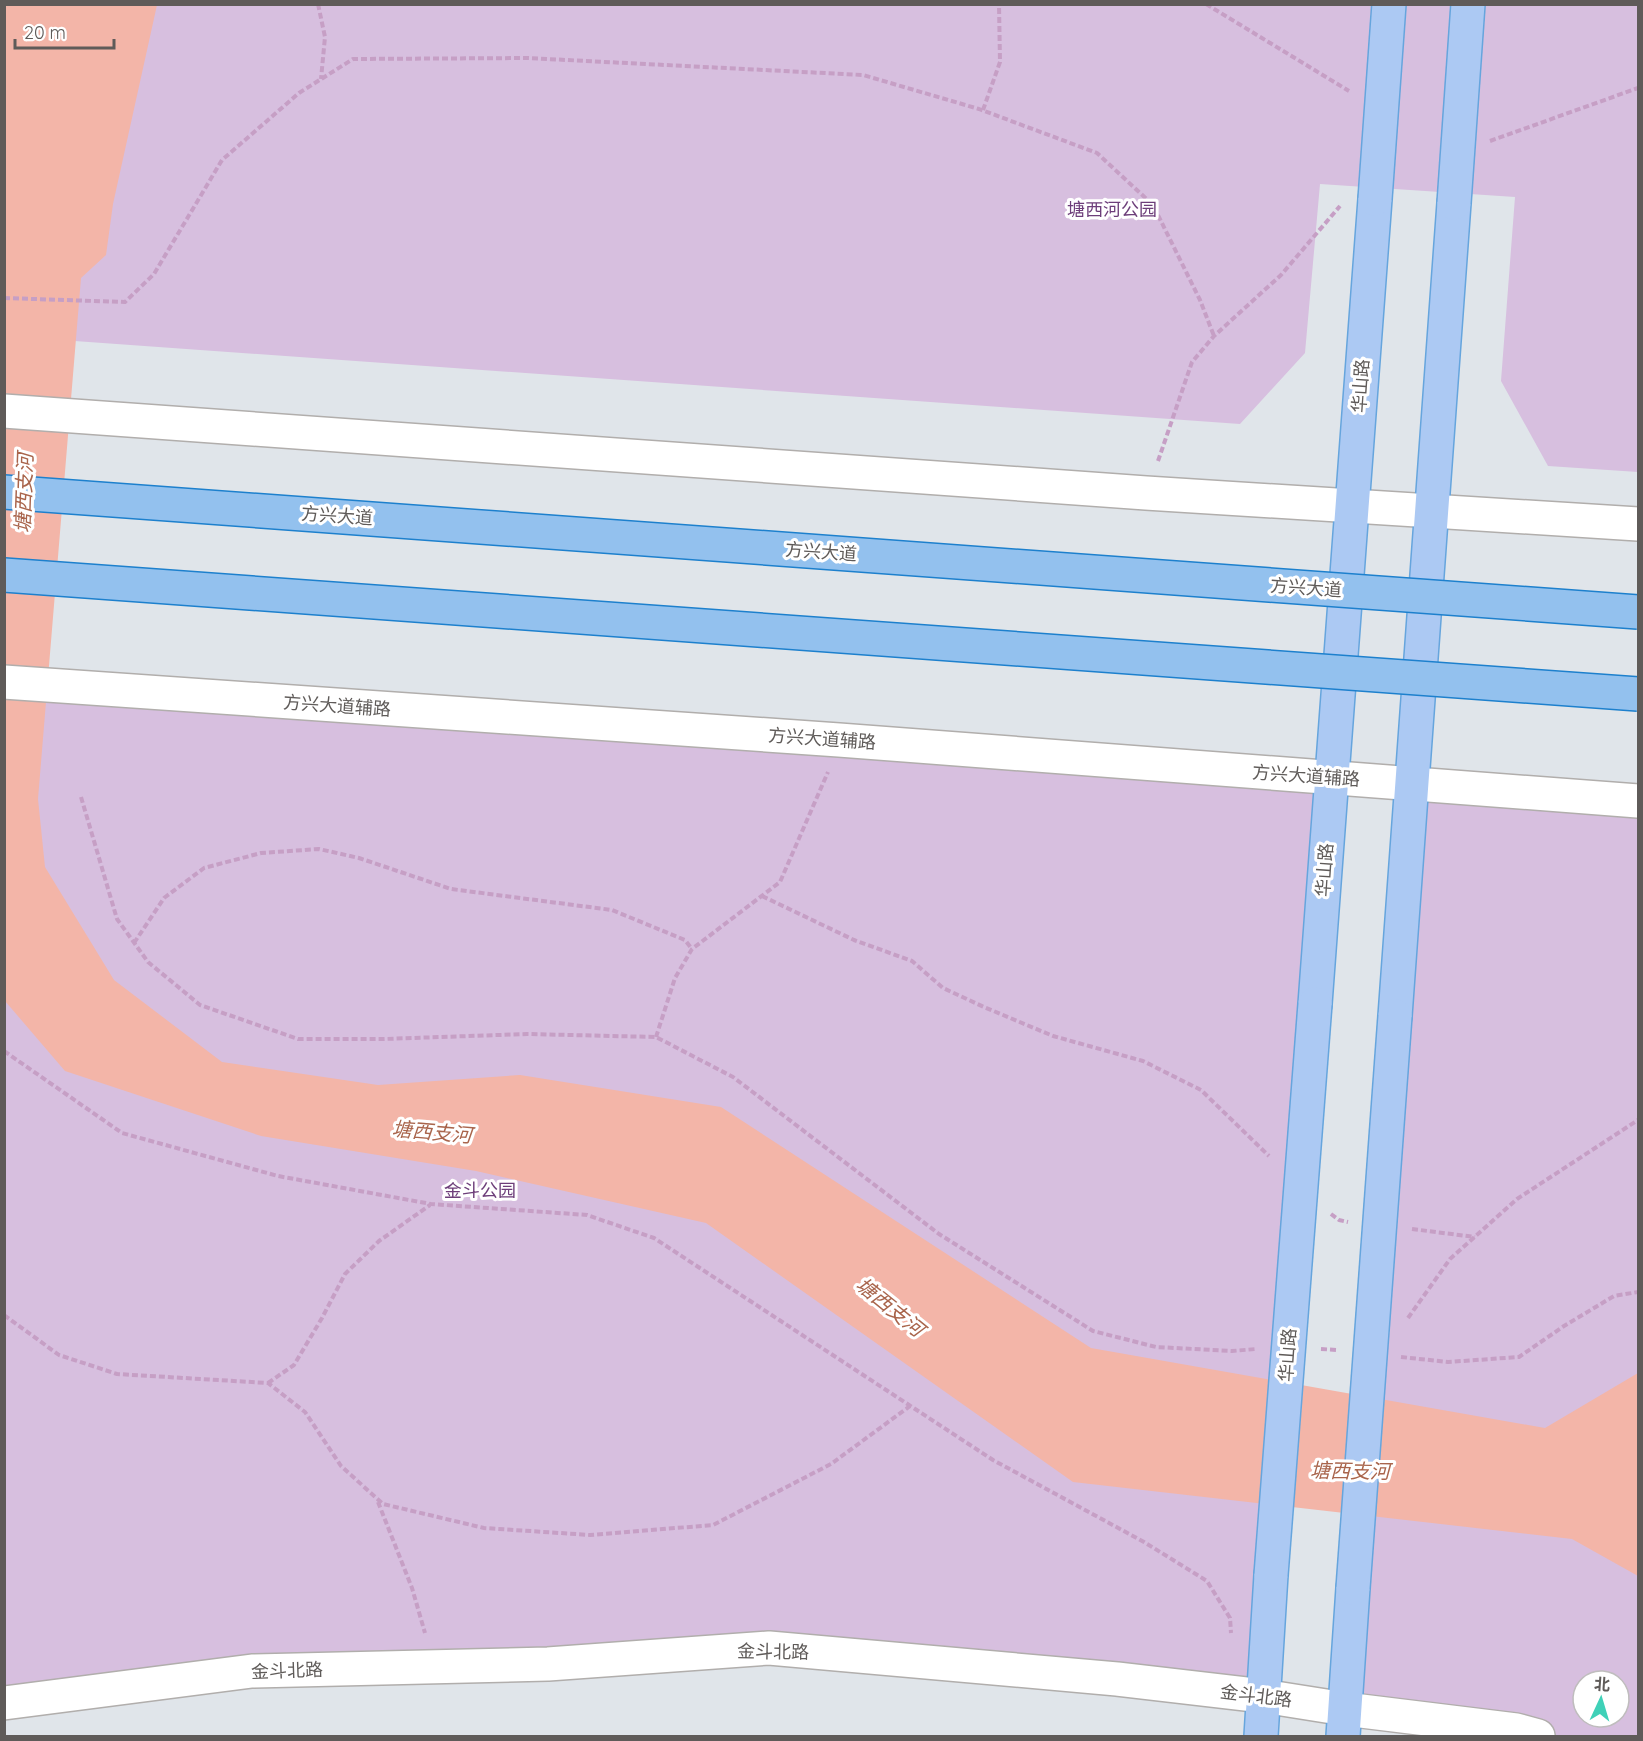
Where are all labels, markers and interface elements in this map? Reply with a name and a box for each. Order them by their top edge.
scale bar [15,12,114,50]
text: 20 m [24,21,66,44]
park label: 塘西河公园 [1067,198,1157,221]
street label: 华山路 [1347,358,1374,414]
water label: 塘西支河 [10,449,38,533]
street label: 方兴大道 [300,502,374,529]
street label: 方兴大道 [784,538,858,565]
street label: 方兴大道 [1269,574,1343,601]
street label: 方兴大道辅路 [282,690,392,721]
street label: 方兴大道辅路 [767,723,877,754]
street label: 方兴大道辅路 [1251,760,1361,791]
street label: 华山路 [1311,842,1338,898]
water label: 塘西支河 [391,1116,477,1148]
park label: 金斗公园 [444,1179,516,1202]
water label: 塘西支河 [851,1272,932,1344]
street label: 华山路 [1274,1327,1301,1383]
water label: 塘西支河 [1310,1457,1394,1484]
street label: 金斗北路 [737,1639,809,1664]
street label: 金斗北路 [251,1658,323,1683]
north arrow [1571,1669,1631,1729]
text: 北 [1593,1674,1611,1695]
street label: 金斗北路 [1219,1680,1293,1711]

